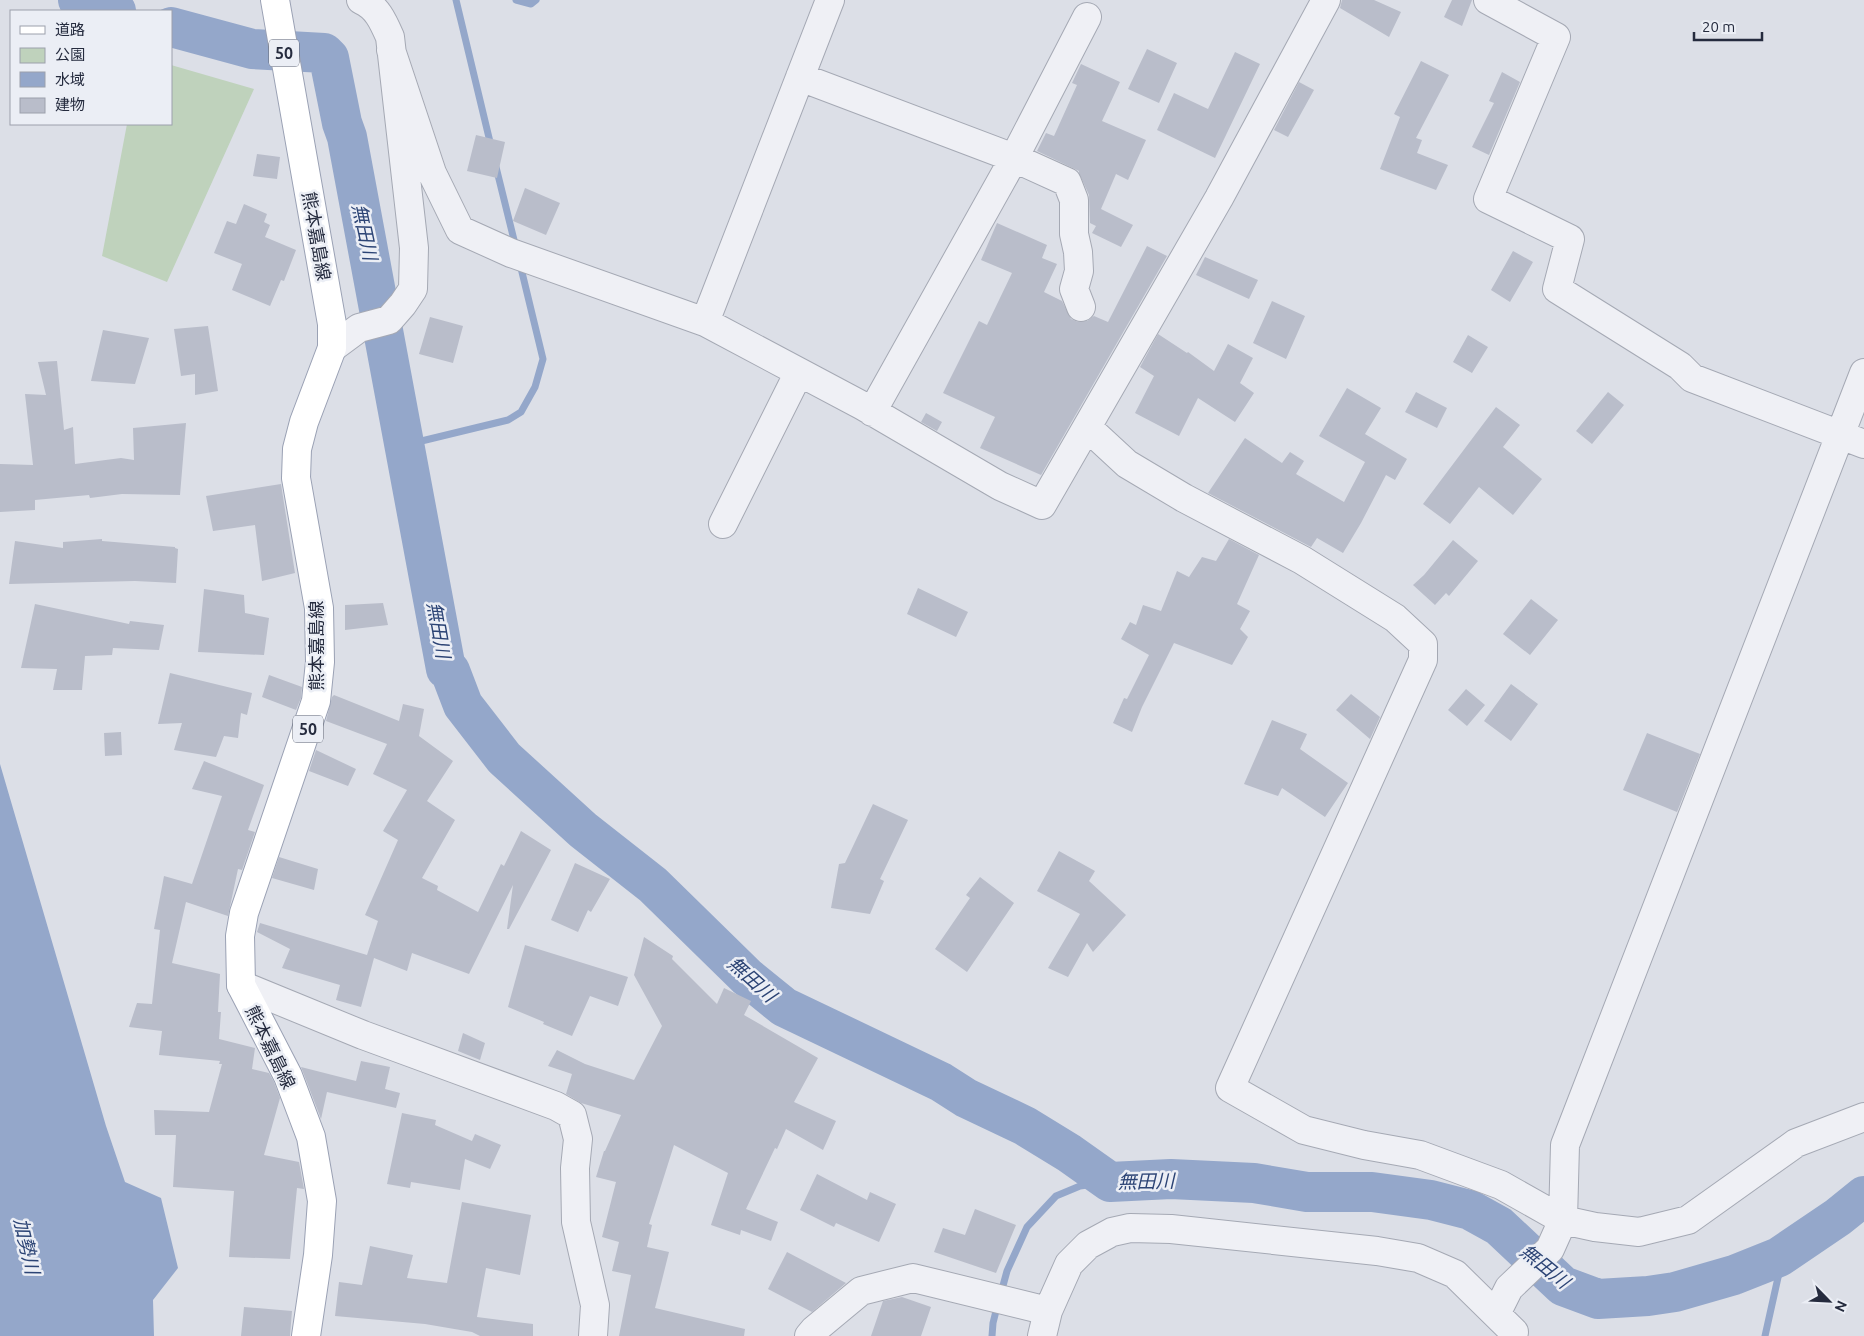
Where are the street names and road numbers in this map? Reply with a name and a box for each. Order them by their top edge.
road number: 50 [269,40,299,66]
street label: 熊本嘉島線 [299,190,335,282]
street label: 熊本嘉島線 [306,601,326,691]
road number: 50 [293,716,323,742]
street label: 熊本嘉島線 [242,1002,300,1092]

